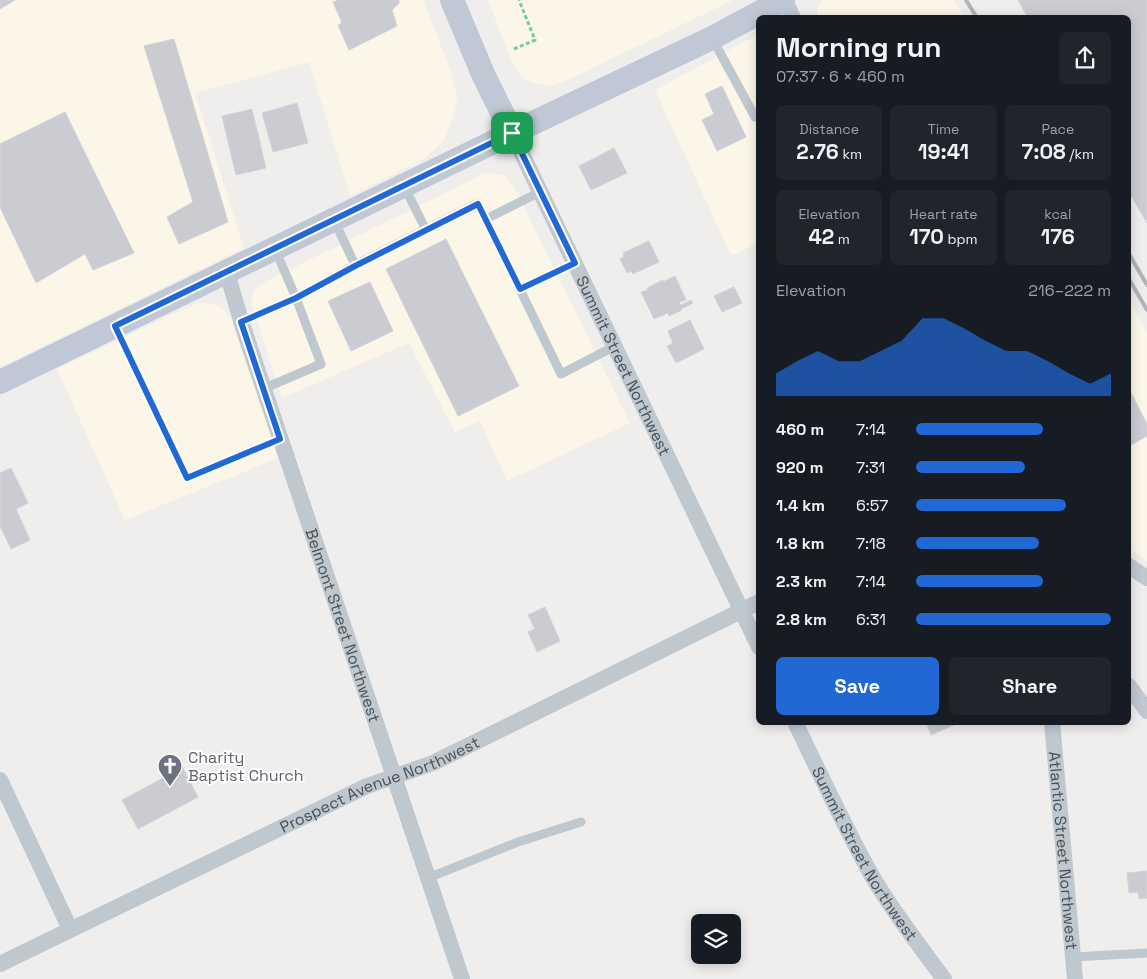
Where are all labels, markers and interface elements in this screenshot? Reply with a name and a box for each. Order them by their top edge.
text: Morning run [776,29,941,65]
button: share [1059,32,1111,84]
text: 07:37 · 6 × 460 m [776,66,905,87]
pin [491,112,533,154]
icon: arrive [498,119,526,147]
text: Distance [799,120,859,138]
text: Time [928,120,959,138]
text: Pace [1041,120,1074,138]
text: 2.76 [796,138,839,165]
text: 19:41 [918,138,969,165]
text: 7:08 [1022,138,1066,165]
text: km [839,145,862,163]
text: /km [1066,145,1094,163]
text: Elevation [798,205,860,223]
text: Heart rate [910,205,977,223]
text: kcal [1044,205,1071,223]
text: 42 [808,223,834,250]
text: 170 [909,223,944,250]
text: 176 [1041,223,1075,250]
text: m [834,230,850,248]
text: bpm [944,230,978,248]
street label: Summit Street Northwest [572,272,676,459]
text: Elevation [776,280,846,301]
text: 216–222 m [1028,280,1111,301]
text: 460 m [776,419,824,440]
text: 7:14 [856,419,886,440]
text: 920 m [776,457,824,478]
text: 7:31 [856,457,885,478]
text: 1.4 km [776,495,825,516]
text: 6:57 [856,495,888,516]
street label: Belmont Street Northwest [301,526,386,725]
text: 1.8 km [776,533,824,554]
text: 7:18 [856,533,886,554]
text: 2.3 km [776,571,827,592]
text: 7:14 [856,571,886,592]
text: 2.8 km [776,609,827,630]
text: 6:31 [856,609,886,630]
button: Save [776,657,939,715]
button: Share [949,657,1111,715]
street label: Prospect Avenue Northwest [276,731,483,837]
place label: Charity Baptist Church [188,747,304,786]
street label: Atlantic Street Northwest [1044,750,1083,951]
church icon: Charity Baptist Church [157,753,183,787]
street label: Summit Street Northwest [807,763,922,945]
map controls [691,914,741,964]
button: layers [691,914,741,964]

